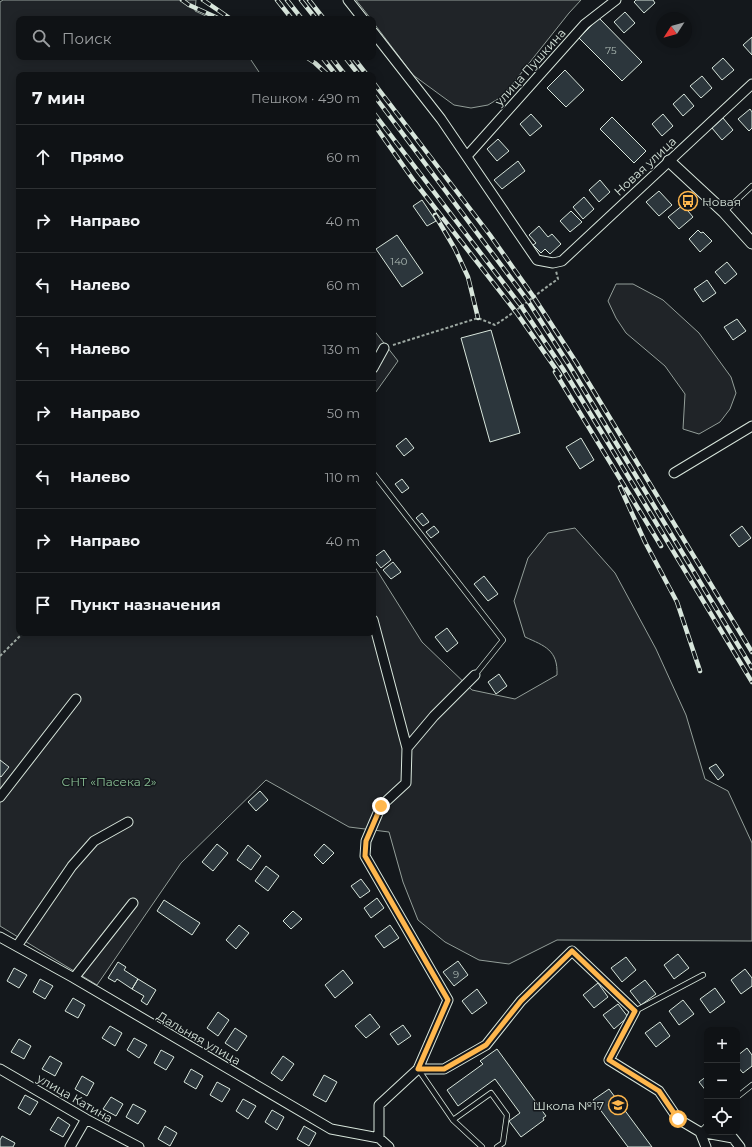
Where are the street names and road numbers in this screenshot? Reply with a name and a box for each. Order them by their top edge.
street label: улица Пушкина [491,25,569,109]
street label: Новая улица [611,133,679,199]
street label: Дальняя улица [154,1008,244,1068]
street label: улица Катина [34,1070,116,1126]

